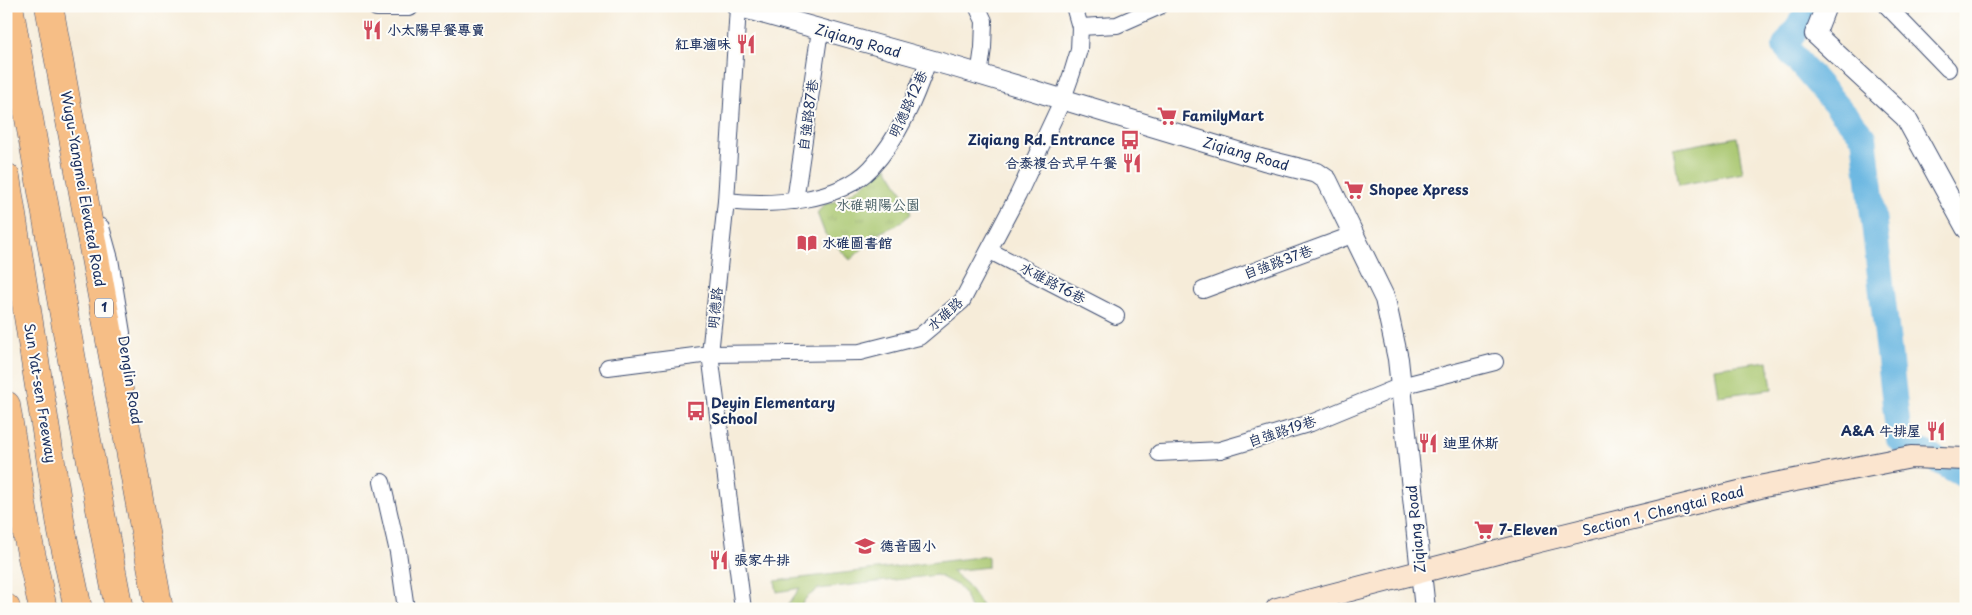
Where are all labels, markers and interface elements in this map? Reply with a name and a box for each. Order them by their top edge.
street label: Ziqiang Road [813,18,904,63]
restaurant icon: 小太陽早餐專賣 [361,19,383,41]
place label: 小太陽早餐專賣 [387,19,485,40]
place label: 紅車滷味 [675,33,731,54]
restaurant icon: 紅車滷味 [735,33,757,55]
street label: 明德路12巷 [883,66,933,141]
street label: 自強路87巷 [792,77,823,152]
street label: Wugu-Yangmei Elevated Road [56,89,111,289]
supermarket icon: FamilyMart [1156,105,1178,127]
place label: FamilyMart [1182,105,1264,126]
place label: Ziqiang Rd. Entrance [968,129,1115,150]
bus stop icon: Ziqiang Rd. Entrance [1119,129,1141,151]
street label: Ziqiang Road [1201,131,1292,176]
place label: 合泰複合式早午餐 [1005,152,1117,173]
restaurant icon: 合泰複合式早午餐 [1121,152,1143,174]
supermarket icon: Shopee Xpress [1343,179,1365,201]
place label: Shopee Xpress [1369,179,1469,200]
park label: 水碓朝陽公園 [836,194,920,215]
library icon: 水碓圖書館 [796,232,818,254]
place label: 水碓圖書館 [822,232,892,253]
street label: 自強路37巷 [1240,239,1316,284]
street label: 水碓路16巷 [1016,256,1091,309]
street label: 明德路 [702,286,727,330]
street label: 水碓路 [922,292,967,335]
road number: 1 [95,298,113,318]
street label: Sun Yat-sen Freeway [19,321,62,464]
street label: Denglin Road [113,334,148,426]
place label: Deyin Elementary School [711,392,835,429]
bus stop icon: Deyin Elementary School [685,400,707,422]
street label: 自強路19巷 [1245,409,1320,451]
place label: A&A 牛排屋 [1841,420,1921,441]
restaurant icon: A&A 牛排屋 [1925,420,1947,442]
restaurant icon: 迪里休斯 [1417,432,1439,454]
place label: 迪里休斯 [1443,432,1499,453]
street label: Section 1, Chengtai Road [1580,480,1746,541]
street label: Ziqiang Road [1400,484,1431,574]
supermarket icon: 7-Eleven [1473,519,1495,541]
place label: 7-Eleven [1499,519,1558,540]
school or university icon: 德音國小 [854,535,876,557]
place label: 德音國小 [880,535,936,556]
restaurant icon: 張家牛排 [708,549,730,571]
place label: 張家牛排 [734,549,790,570]

